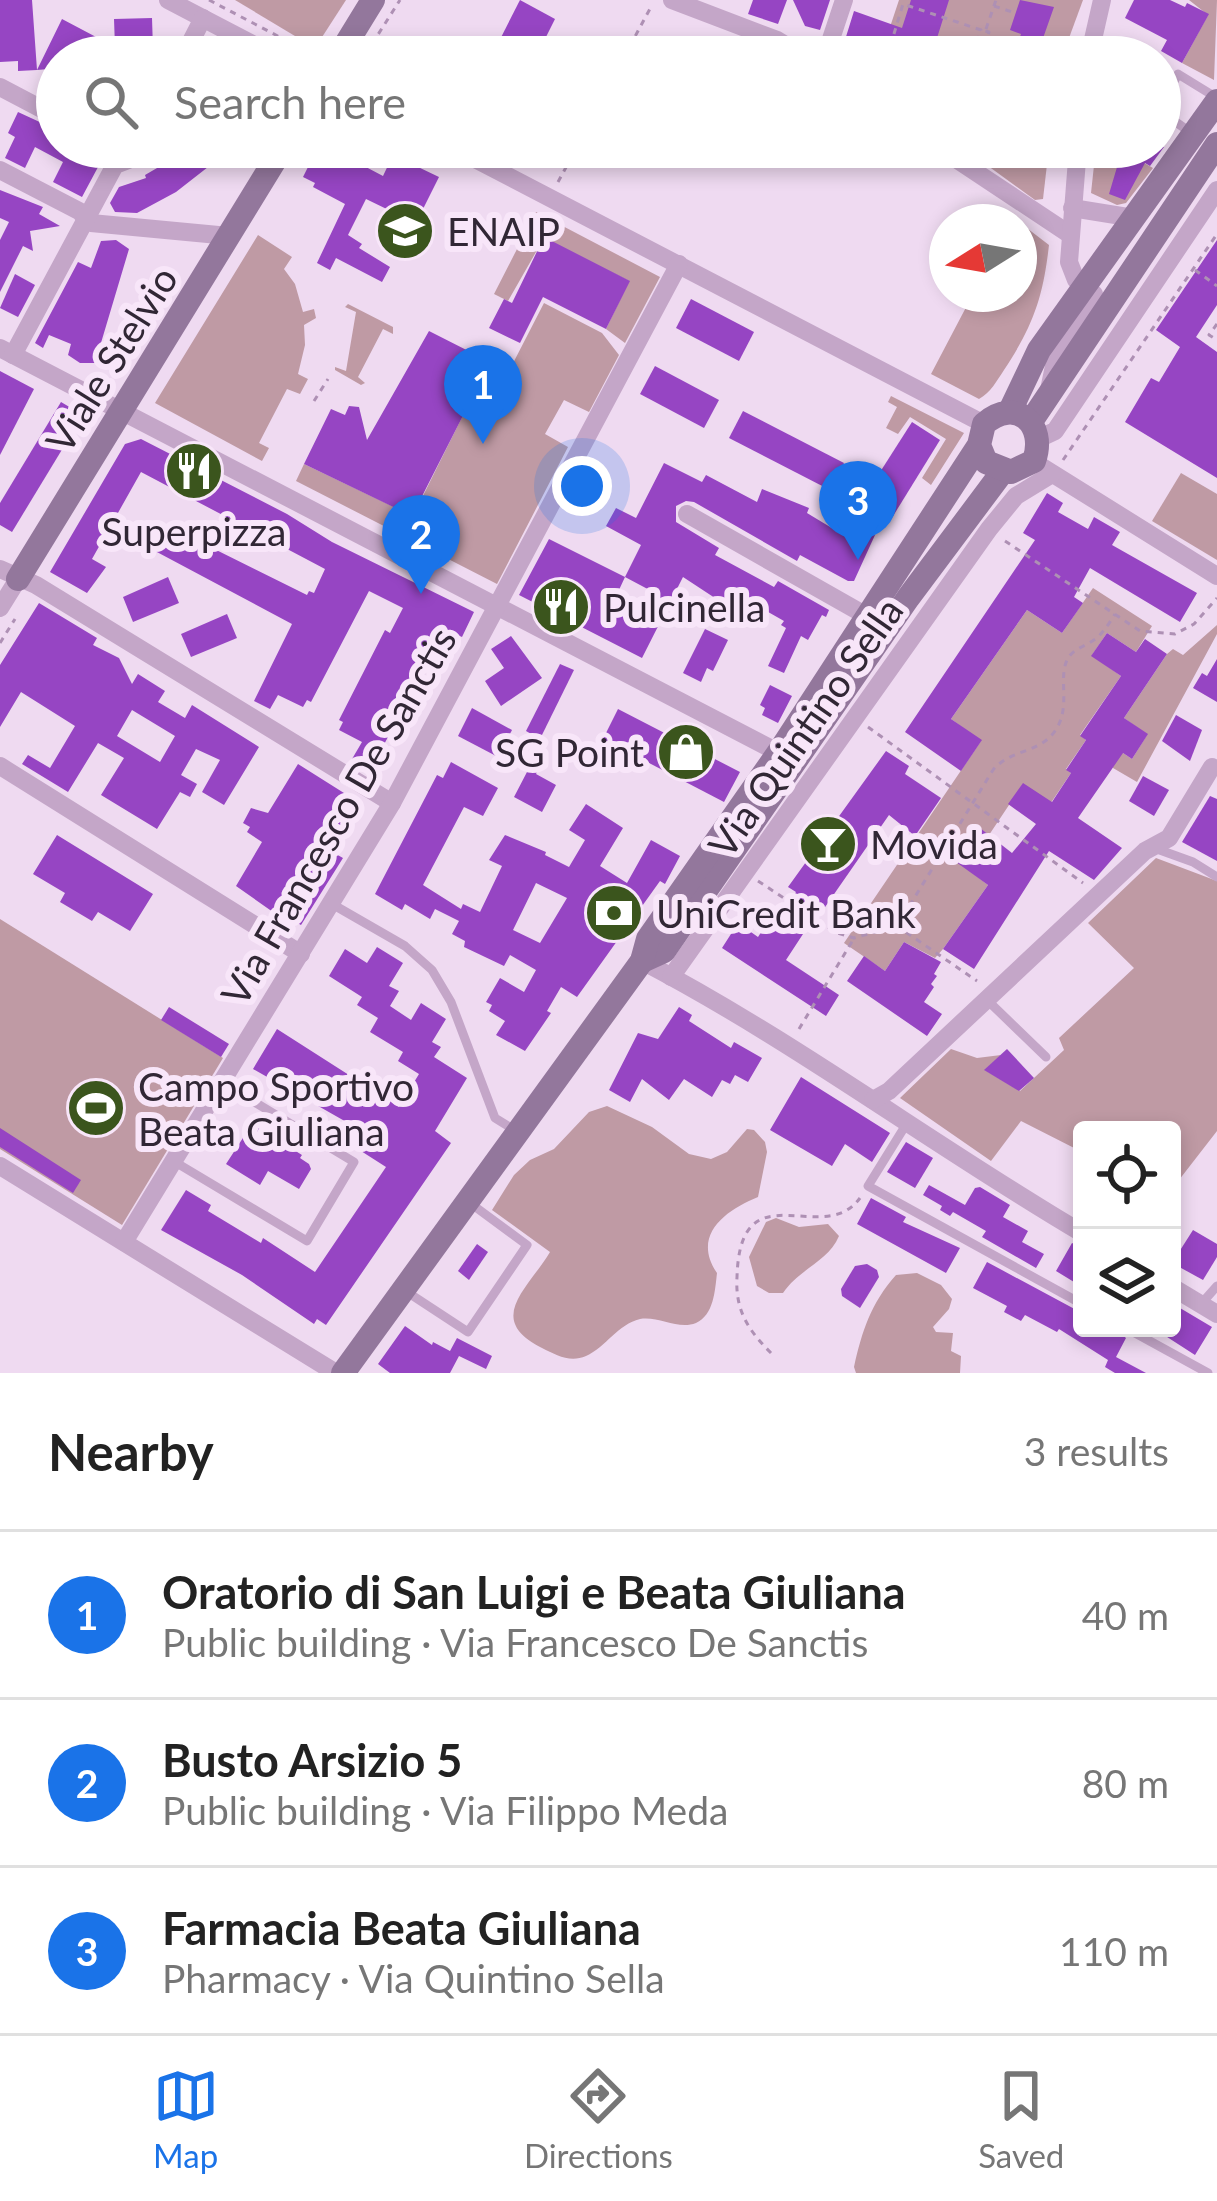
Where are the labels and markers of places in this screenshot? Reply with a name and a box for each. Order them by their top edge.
school or university icon: ENAIP [374,200,436,262]
place label: ENAIP [447,208,560,254]
pin: 1 [444,345,522,444]
restaurant icon: Superpizza [163,440,225,502]
pin: 3 [819,461,897,560]
pin: 2 [382,495,460,594]
place label: Superpizza [101,508,287,554]
restaurant icon: Pulcinella [530,576,592,638]
place label: Pulcinella [603,584,765,630]
shop icon: SG Point [655,721,717,783]
place label: SG Point [495,729,644,775]
bar icon: Movida [797,813,859,875]
place label: Movida [870,821,998,867]
bank icon: UniCredit Bank [583,882,645,944]
place label: UniCredit Bank [656,890,916,936]
place label: Campo Sportivo Beata Giuliana [138,1063,414,1154]
sports icon: Campo Sportivo Beata Giuliana [65,1077,127,1139]

